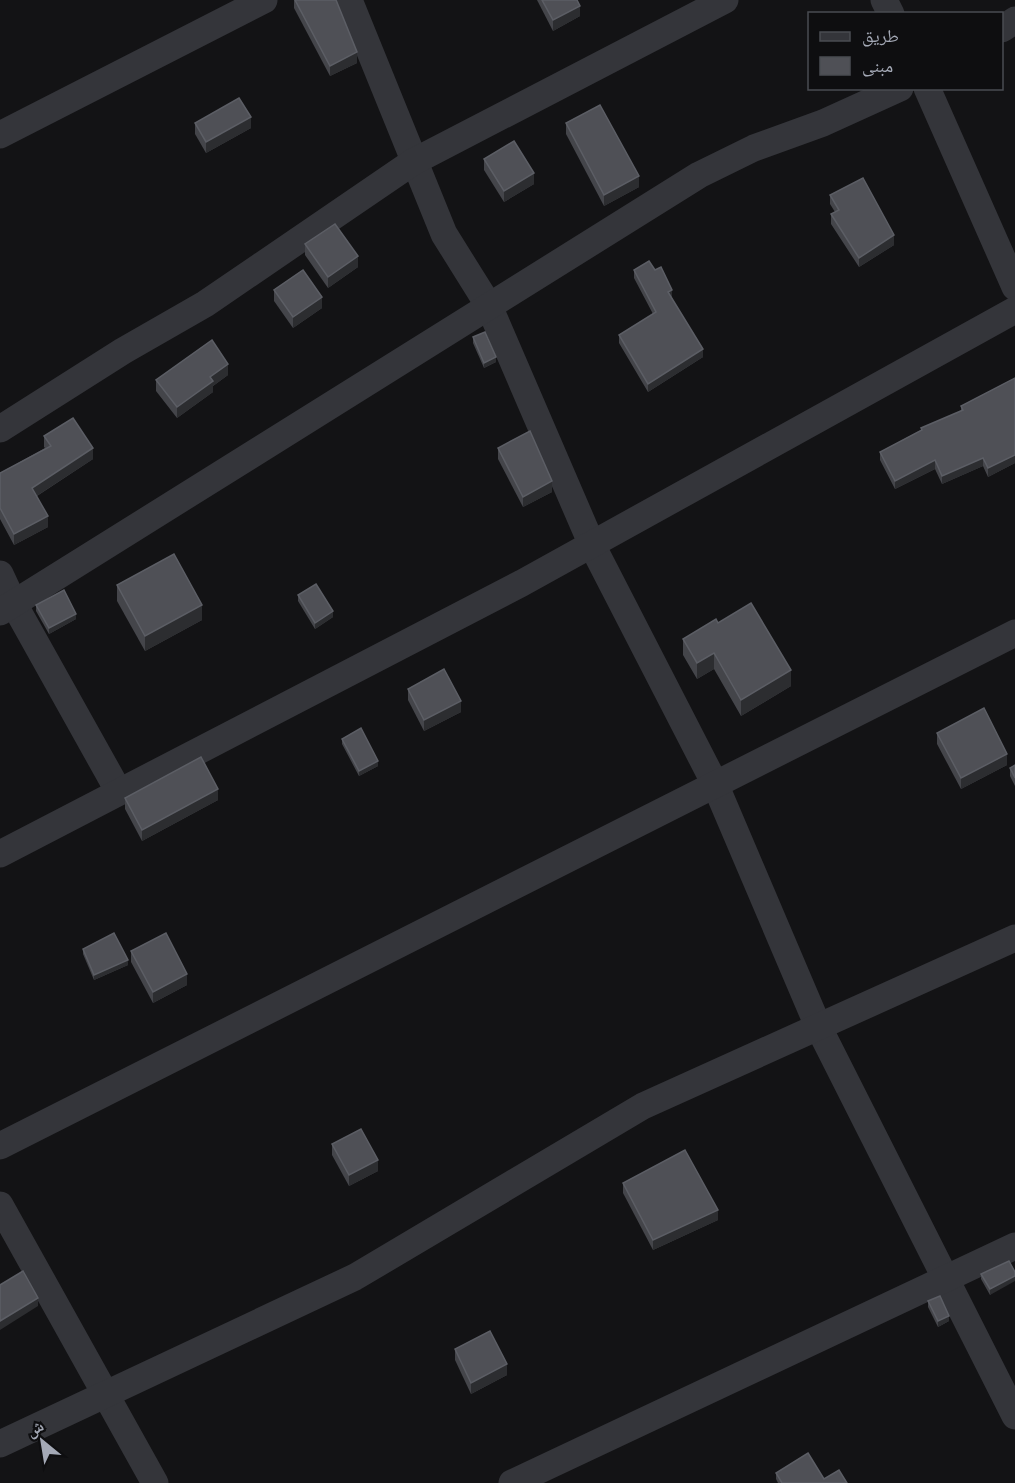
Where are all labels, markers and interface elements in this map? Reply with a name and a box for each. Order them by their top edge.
legend [808,12,1003,90]
text: طريق [862,24,899,47]
text: مبنى [862,54,893,77]
north arrow [12,1411,72,1471]
text: ش [22,1415,47,1441]

